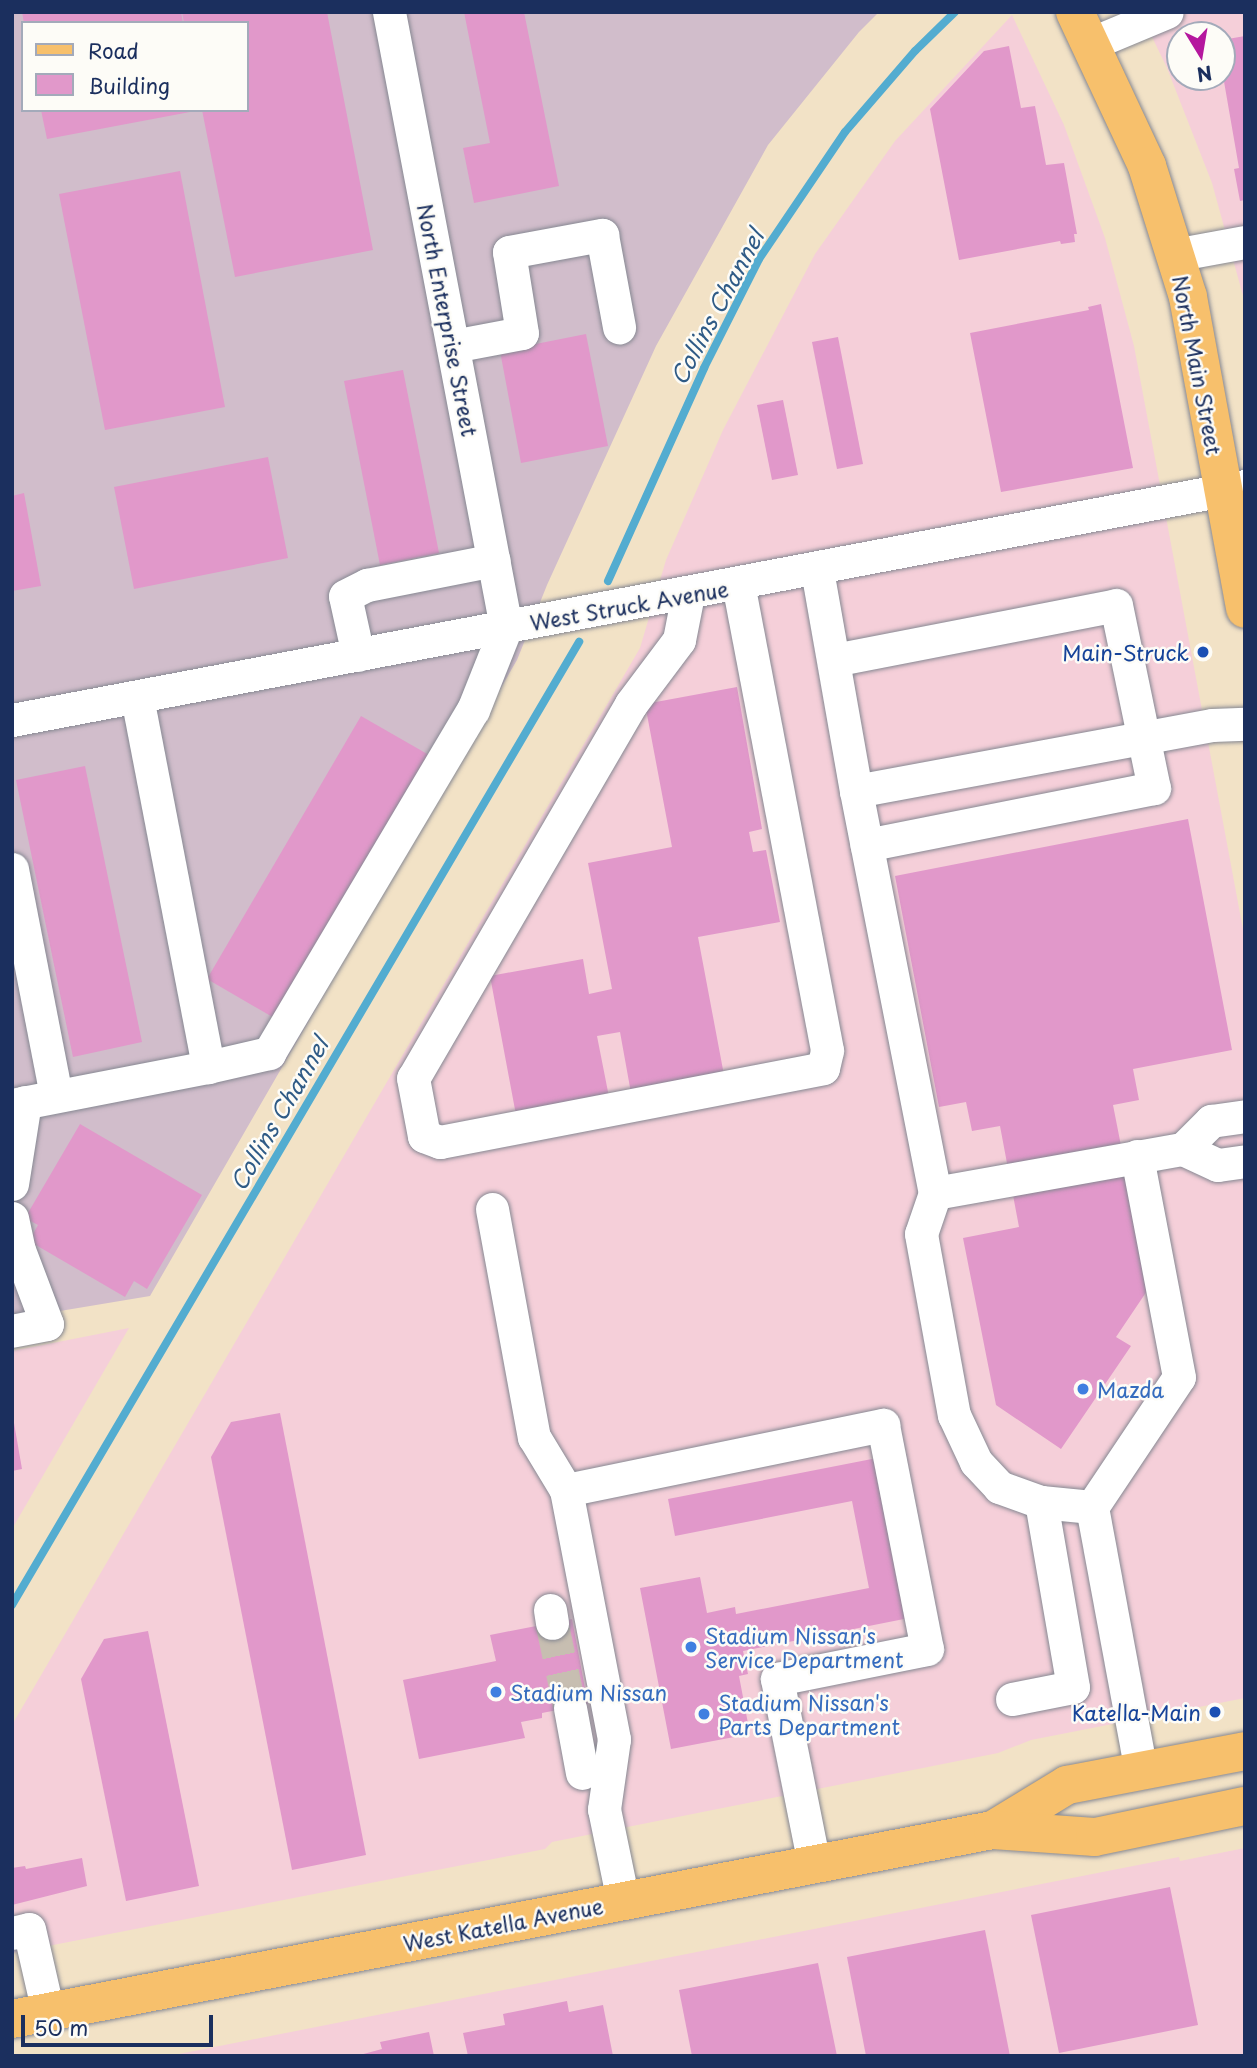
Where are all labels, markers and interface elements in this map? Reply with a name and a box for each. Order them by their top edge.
legend [21,21,248,112]
north arrow [1166,21,1236,91]
text: Road [88,34,139,66]
text: N [1195,59,1215,90]
text: Building [88,69,170,101]
street label: North Enterprise Street [413,201,483,439]
water label: Collins Channel [665,225,769,389]
street label: North Main Street [1168,271,1228,459]
street label: West Struck Avenue [528,575,730,635]
place label: Main-Struck [1062,639,1189,665]
marker: Main-Struck [1195,644,1211,660]
water label: Collins Channel [224,1033,334,1195]
place label: Mazda [1097,1376,1164,1402]
marker: Mazda [1075,1381,1091,1397]
place label: Stadium Nissan's Service Department [705,1622,904,1672]
marker: Stadium Nissan's Service Department [683,1639,699,1655]
place label: Stadium Nissan [510,1679,667,1705]
marker: Stadium Nissan [488,1684,504,1700]
place label: Stadium Nissan's Parts Department [718,1689,901,1739]
place label: Katella-Main [1072,1699,1201,1725]
marker: Katella-Main [1207,1704,1223,1720]
marker: Stadium Nissan's Parts Department [696,1706,712,1722]
street label: West Katella Avenue [401,1892,605,1956]
scale bar [24,2002,217,2046]
text: 50 m [34,2011,88,2043]

